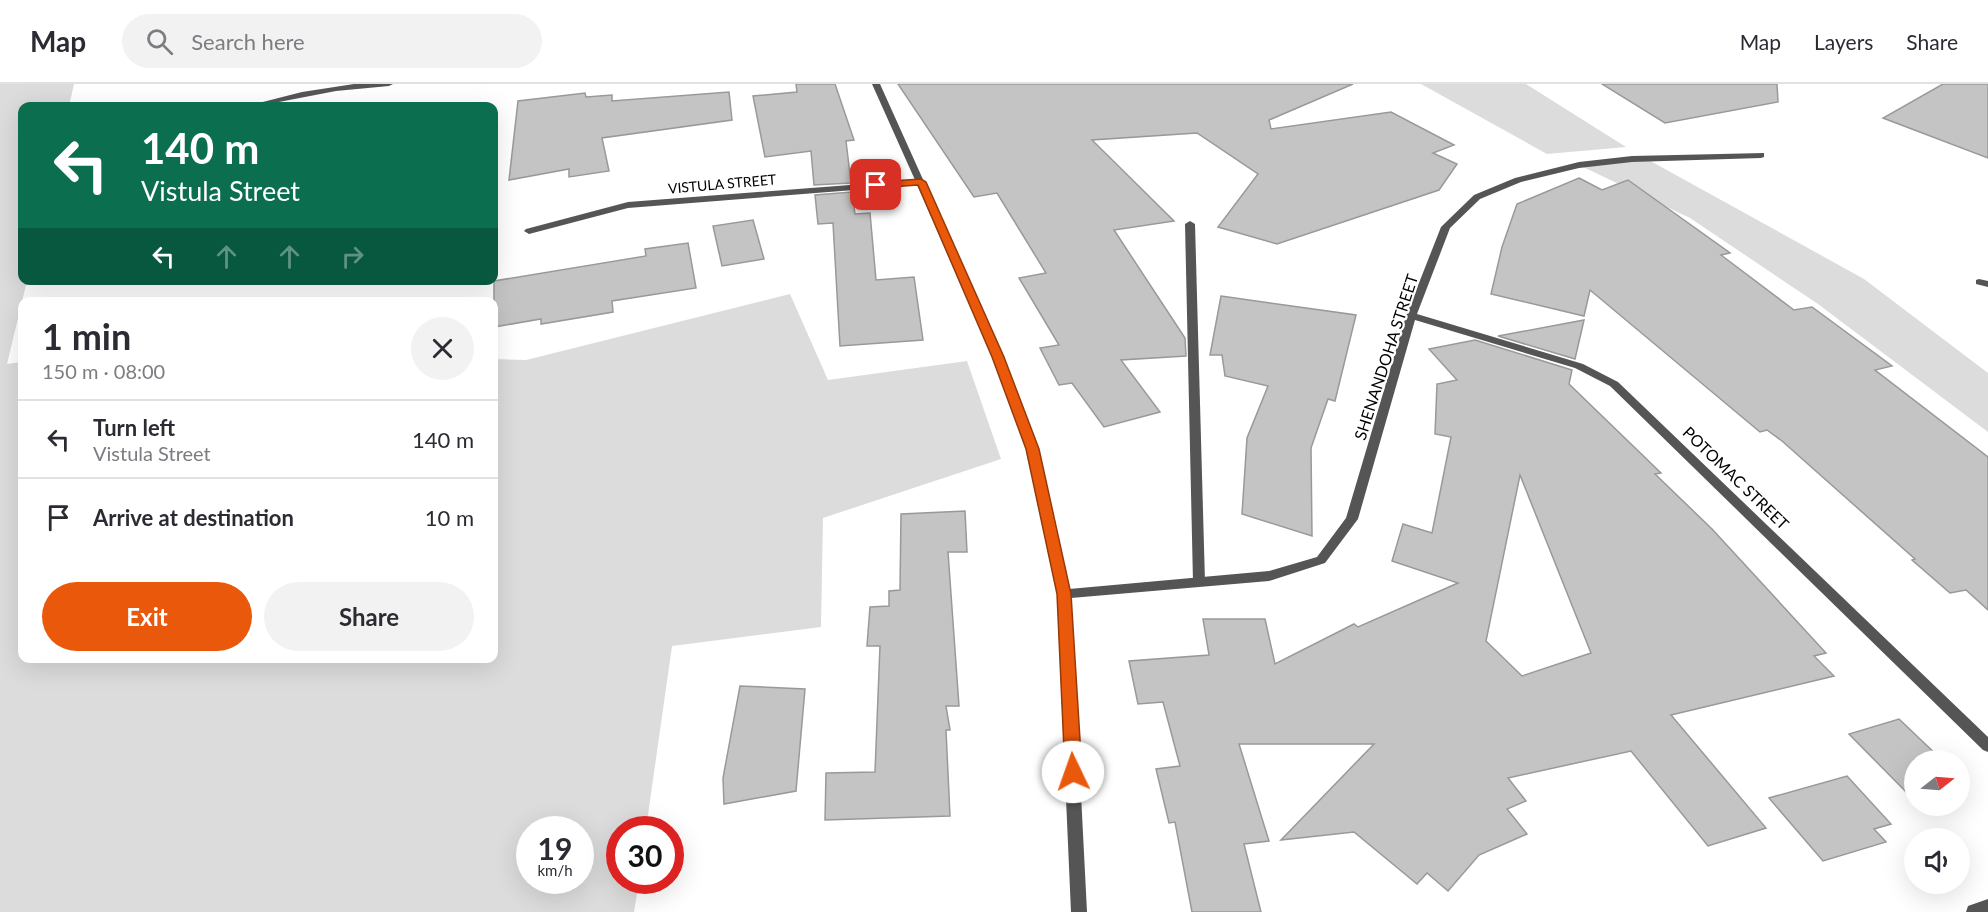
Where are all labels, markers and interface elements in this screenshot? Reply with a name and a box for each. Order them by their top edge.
search box [122,14,542,68]
text: Map [30,24,86,58]
icon: search [143,25,176,58]
text: Search here [191,28,305,55]
text: Map [1740,29,1781,54]
text: Layers [1814,29,1873,54]
text: Share [1906,29,1958,54]
text: 140 m [141,123,259,173]
icon: left [42,126,120,204]
pin [850,159,901,210]
icon: arrive [859,168,892,201]
street label: VISTULA STREET [667,170,777,197]
text: Vistula Street [141,174,300,207]
icon: left [147,240,180,273]
icon: ahead [210,240,243,273]
icon: ahead [273,240,306,273]
icon: right [336,240,369,273]
street label: SHENANDOHA STREET [1350,271,1421,442]
text: 1 min [42,314,131,358]
button: close [411,317,474,380]
text: 150 m · 08:00 [42,359,165,383]
text: Turn left [93,414,175,441]
street label: POTOMAC STREET [1679,422,1794,533]
icon: left [42,423,75,456]
text: 140 m [412,426,474,453]
text: Vistula Street [93,441,211,465]
icon: arrive [42,501,75,534]
text: Arrive at destination [93,504,294,531]
text: 10 m [425,504,474,531]
button: Exit [42,582,252,651]
button: Share [264,582,474,651]
position arrow [1041,740,1105,804]
north arrow [1904,750,1970,816]
map controls [1904,750,1970,894]
speed limit sign: 30 [606,816,684,894]
button: sound [1904,828,1970,894]
text: 19 [538,830,572,866]
text: km/h [537,861,573,879]

